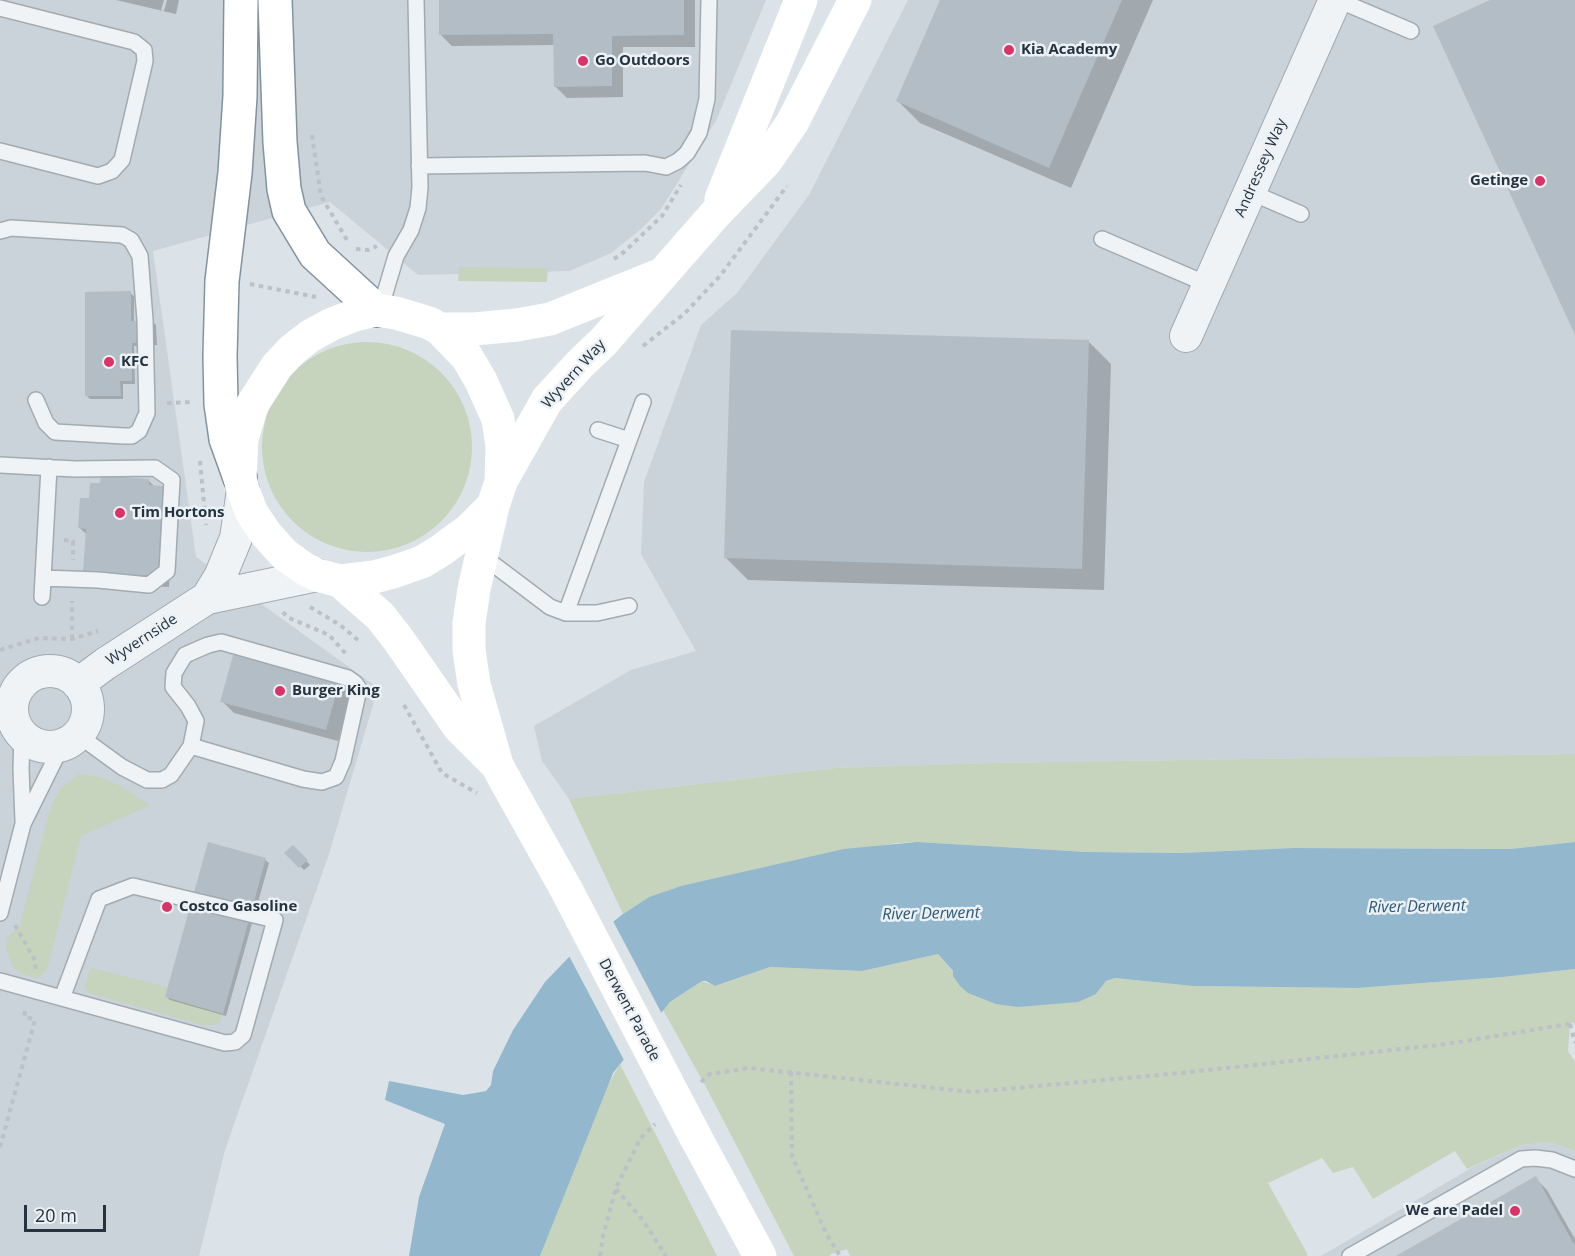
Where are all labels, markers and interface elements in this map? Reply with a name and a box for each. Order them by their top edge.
place label: Kia Academy [1021,41,1117,59]
marker: Kia Academy [1002,43,1016,57]
place label: Go Outdoors [595,52,690,70]
marker: Go Outdoors [576,54,590,68]
street label: Andressey Way [1231,116,1291,220]
place label: Getinge [1470,172,1528,190]
marker: Getinge [1533,174,1547,188]
street label: Wyvern Way [538,336,610,412]
place label: KFC [121,353,149,371]
marker: KFC [102,355,116,369]
place label: Tim Hortons [132,504,225,522]
marker: Tim Hortons [113,506,127,520]
street label: Wyvernside [103,610,181,670]
place label: Burger King [292,682,380,700]
marker: Burger King [273,684,287,698]
water label: River Derwent [1368,897,1466,917]
place label: Costco Gasoline [179,898,297,916]
marker: Costco Gasoline [160,900,174,914]
water label: River Derwent [882,904,980,924]
street label: Derwent Parade [594,956,664,1064]
scale bar [27,1193,110,1231]
place label: We are Padel [1406,1202,1503,1220]
text: 20 m [35,1203,77,1227]
marker: We are Padel [1508,1204,1522,1218]

